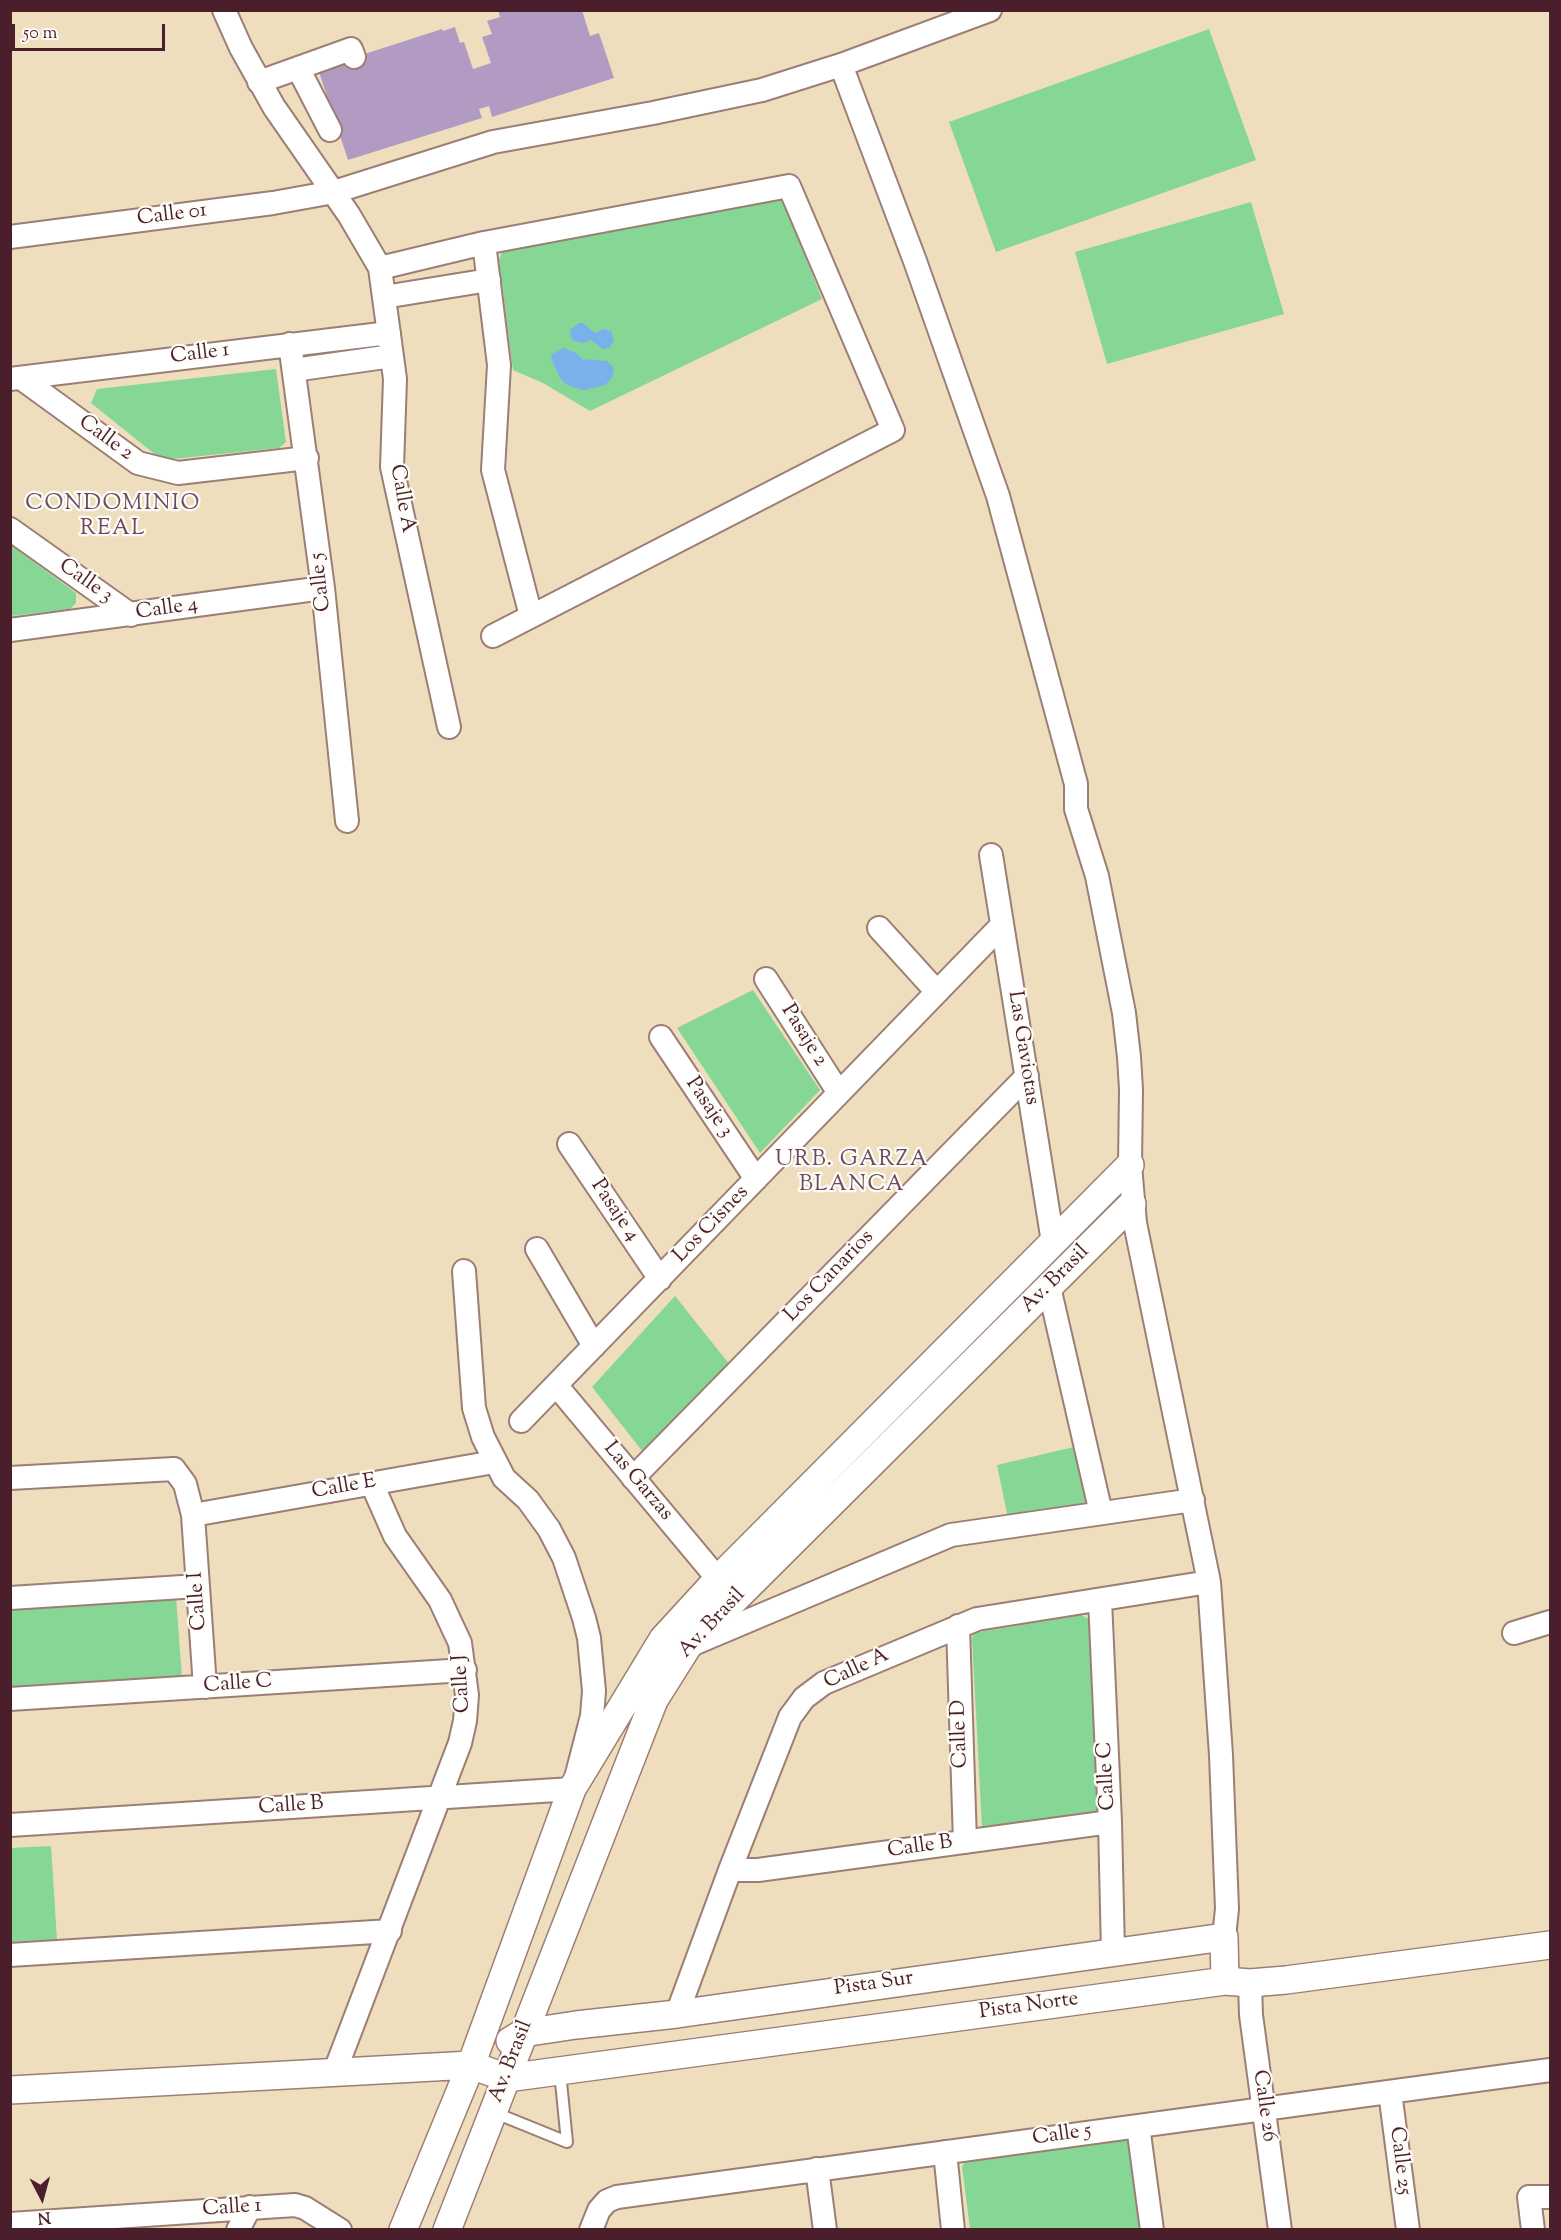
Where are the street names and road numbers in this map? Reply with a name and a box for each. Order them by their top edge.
street label: Calle 01 [136,199,208,233]
street label: Calle 1 [169,339,231,371]
street label: Calle 2 [73,411,137,467]
street label: Calle A [383,463,419,535]
street label: Calle 5 [306,551,338,613]
street label: Calle 3 [53,554,117,610]
street label: Calle 4 [134,593,200,627]
street label: Las Gaviotas [1001,989,1043,1107]
street label: Pasaje 2 [774,1000,832,1072]
street label: Pasaje 3 [679,1073,737,1143]
street label: Pasaje 4 [584,1175,644,1247]
street label: Los Cisnes [669,1181,755,1269]
street label: Los Canarios [780,1226,880,1328]
street label: Av. Brasil [1017,1241,1095,1319]
street label: Las Garzas [597,1437,677,1527]
street label: Calle E [310,1470,378,1506]
street label: Calle I [184,1571,214,1631]
street label: Av. Brasil [674,1584,752,1664]
street label: Calle A [820,1644,894,1696]
street label: Calle J [449,1654,477,1714]
street label: Calle C [203,1670,273,1700]
street label: Calle D [947,1699,975,1769]
street label: Calle C [1094,1741,1122,1811]
street label: Calle B [258,1792,324,1822]
street label: Calle B [886,1831,954,1865]
street label: Pista Sur [833,1967,915,2003]
street label: Pista Norte [978,1988,1080,2026]
street label: Av. Brasil [485,2017,539,2107]
street label: Calle 26 [1245,2068,1281,2144]
street label: Calle 5 [1031,2119,1093,2153]
street label: Calle 25 [1382,2125,1416,2197]
street label: Calle 1 [202,2194,262,2224]

